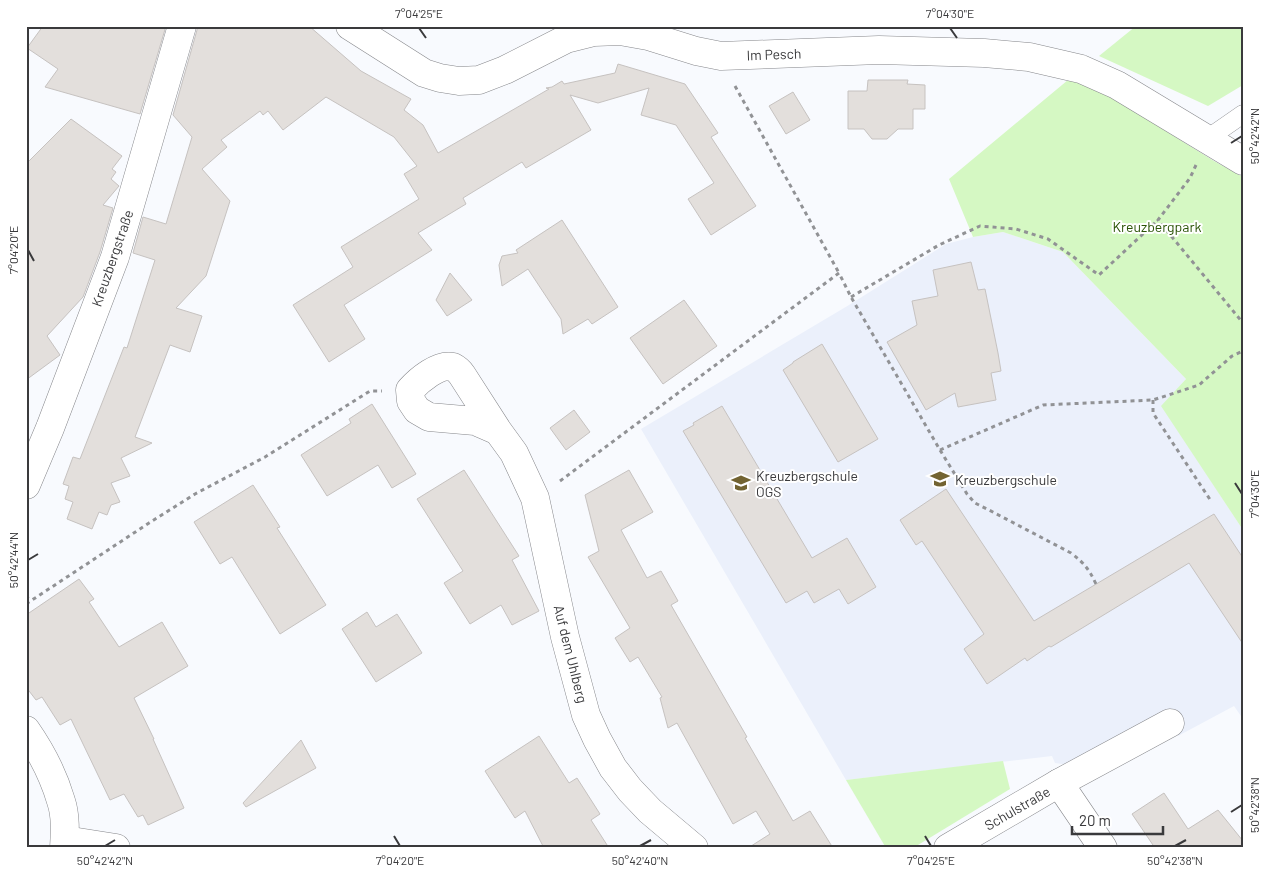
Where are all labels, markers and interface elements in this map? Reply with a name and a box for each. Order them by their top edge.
text: 7°04'25"E [395,6,443,20]
text: 7°04'30"E [926,6,974,20]
street label: Im Pesch [746,45,802,63]
text: 50°42'42"N [1247,108,1261,164]
street label: Kreuzbergstraße [87,207,137,309]
park label: Kreuzbergpark [1112,218,1202,235]
text: 7°04'20"E [6,226,20,274]
place label: Kreuzbergschule OGS [756,467,858,500]
school or university icon: Kreuzbergschule [929,468,951,490]
text: 7°04'30"E [1247,470,1261,518]
place label: Kreuzbergschule [955,471,1057,488]
school or university icon: Kreuzbergschule OGS [730,472,752,494]
text: 50°42'44"N [6,532,20,588]
street label: Auf dem Uhlberg [551,603,591,705]
text: 50°42'38"N [1247,777,1261,833]
street label: Schulstraße [981,782,1053,834]
scale bar [1072,804,1163,836]
text: 20 m [1079,811,1111,829]
text: 50°42'42"N [77,853,133,867]
text: 7°04'20"E [376,853,424,867]
text: 50°42'40"N [612,853,668,867]
text: 7°04'25"E [907,853,955,867]
text: 50°42'38"N [1147,853,1203,867]

